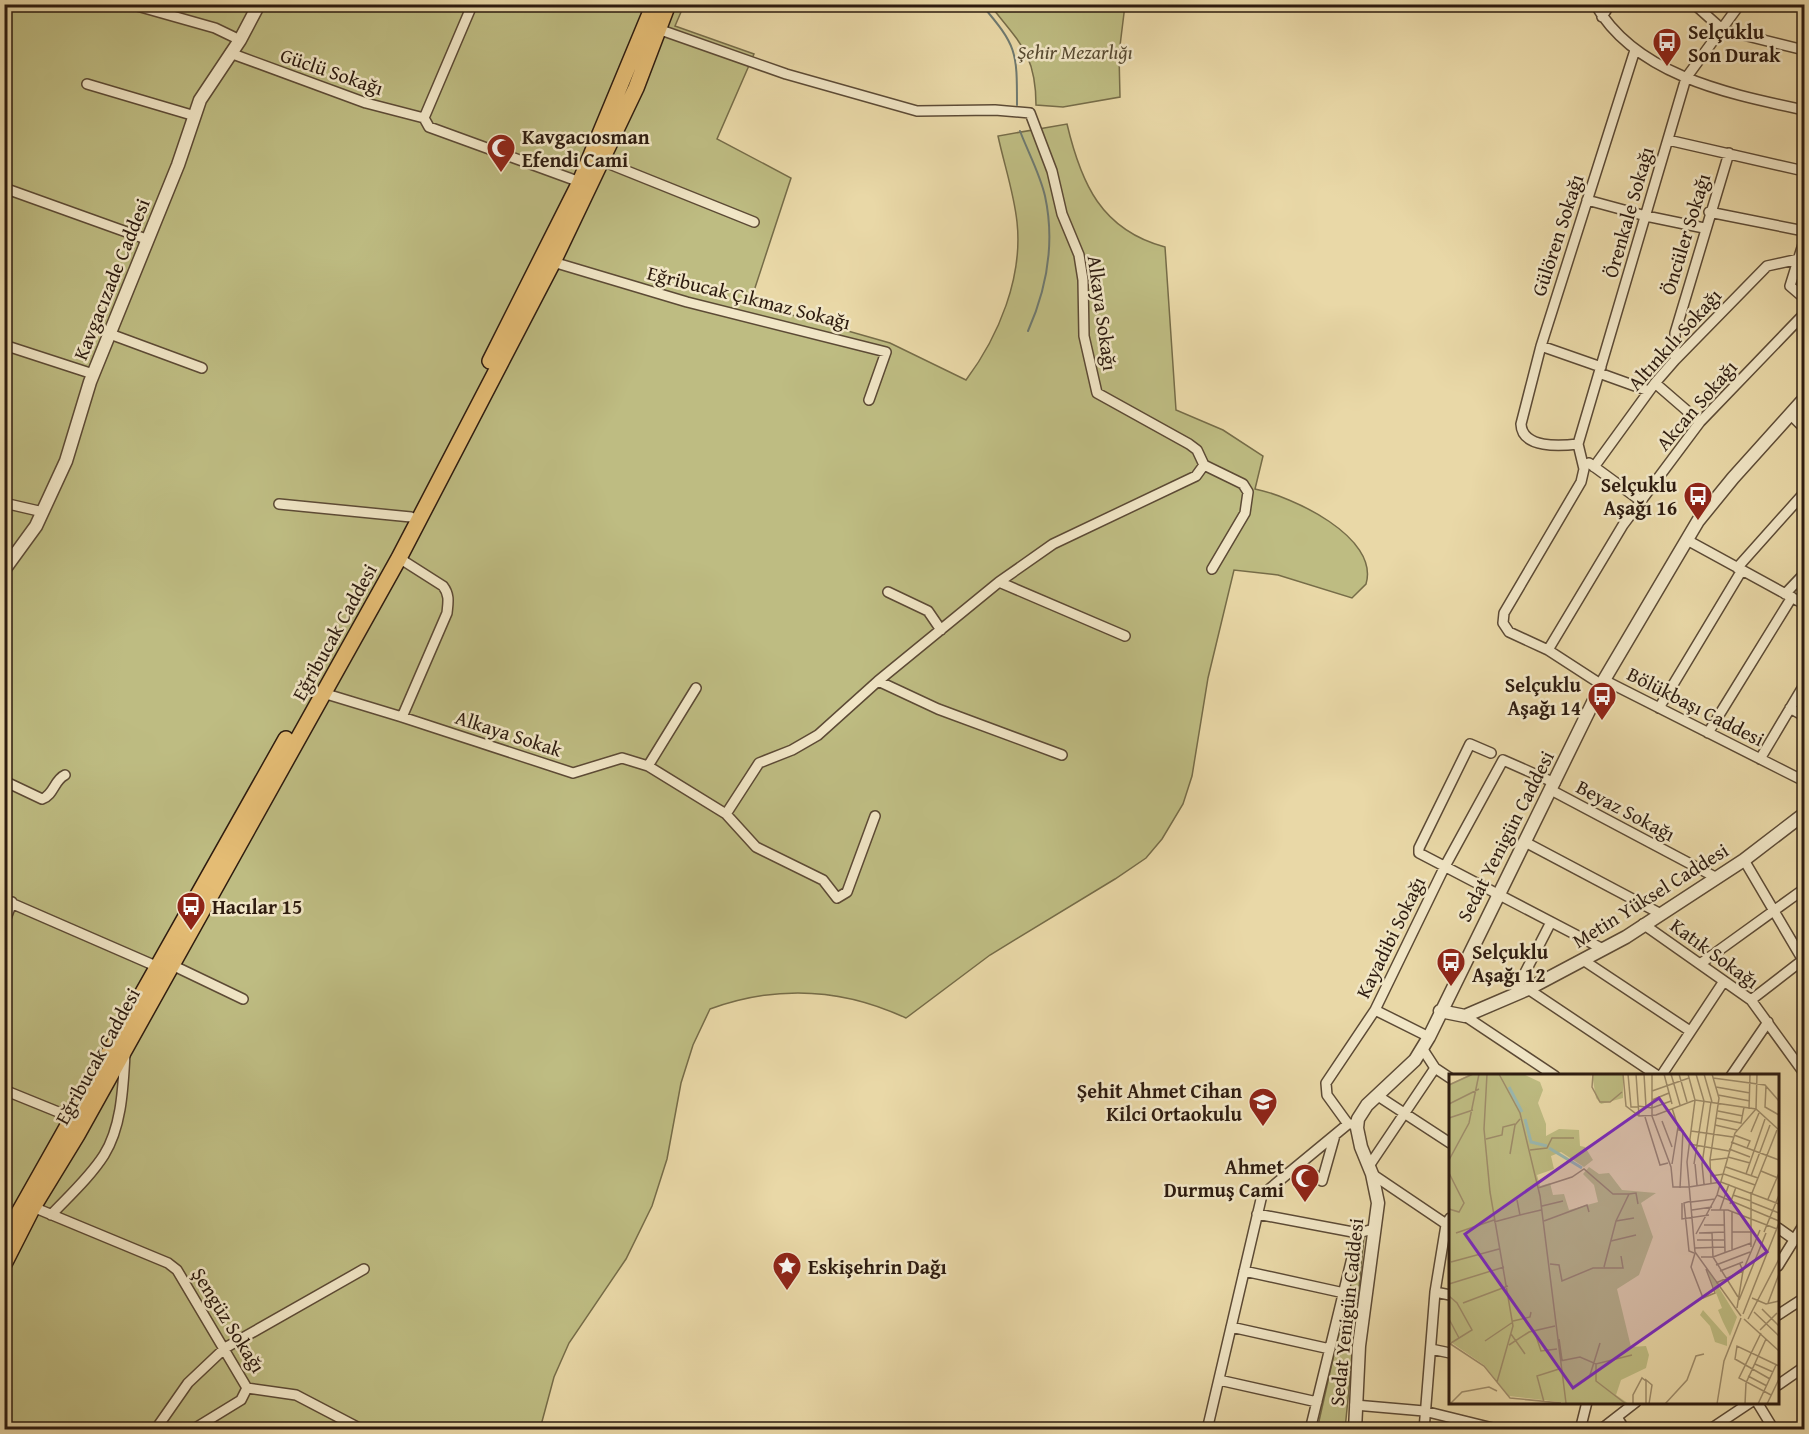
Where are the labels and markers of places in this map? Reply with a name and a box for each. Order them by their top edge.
place label: Selçuklu Son Durak [1688,17,1781,69]
bus stop icon: Selçuklu Son Durak [1651,26,1683,68]
place label: Kavgacıosman Efendi Cami [522,122,650,174]
mosque icon: Kavgacıosman Efendi Cami [485,132,517,174]
place label: Selçuklu Aşağı 16 [1601,470,1678,522]
bus stop icon: Selçuklu Aşağı 16 [1682,480,1714,522]
place label: Selçuklu Aşağı 14 [1505,670,1582,722]
bus stop icon: Selçuklu Aşağı 14 [1586,680,1618,722]
bus stop icon: Hacılar 15 [175,890,207,932]
place label: Hacılar 15 [212,892,302,921]
place label: Selçuklu Aşağı 12 [1472,937,1549,989]
bus stop icon: Selçuklu Aşağı 12 [1435,946,1467,988]
place label: Şehit Ahmet Cihan Kilci Ortaokulu [1077,1076,1243,1128]
school or university icon: Şehit Ahmet Cihan Kilci Ortaokulu [1247,1086,1279,1128]
place label: Ahmet Durmuş Cami [1164,1152,1284,1204]
mosque icon: Ahmet Durmuş Cami [1289,1162,1321,1204]
place icon: Eskişehrin Dağı [771,1250,803,1292]
place label: Eskişehrin Dağı [808,1252,947,1281]

